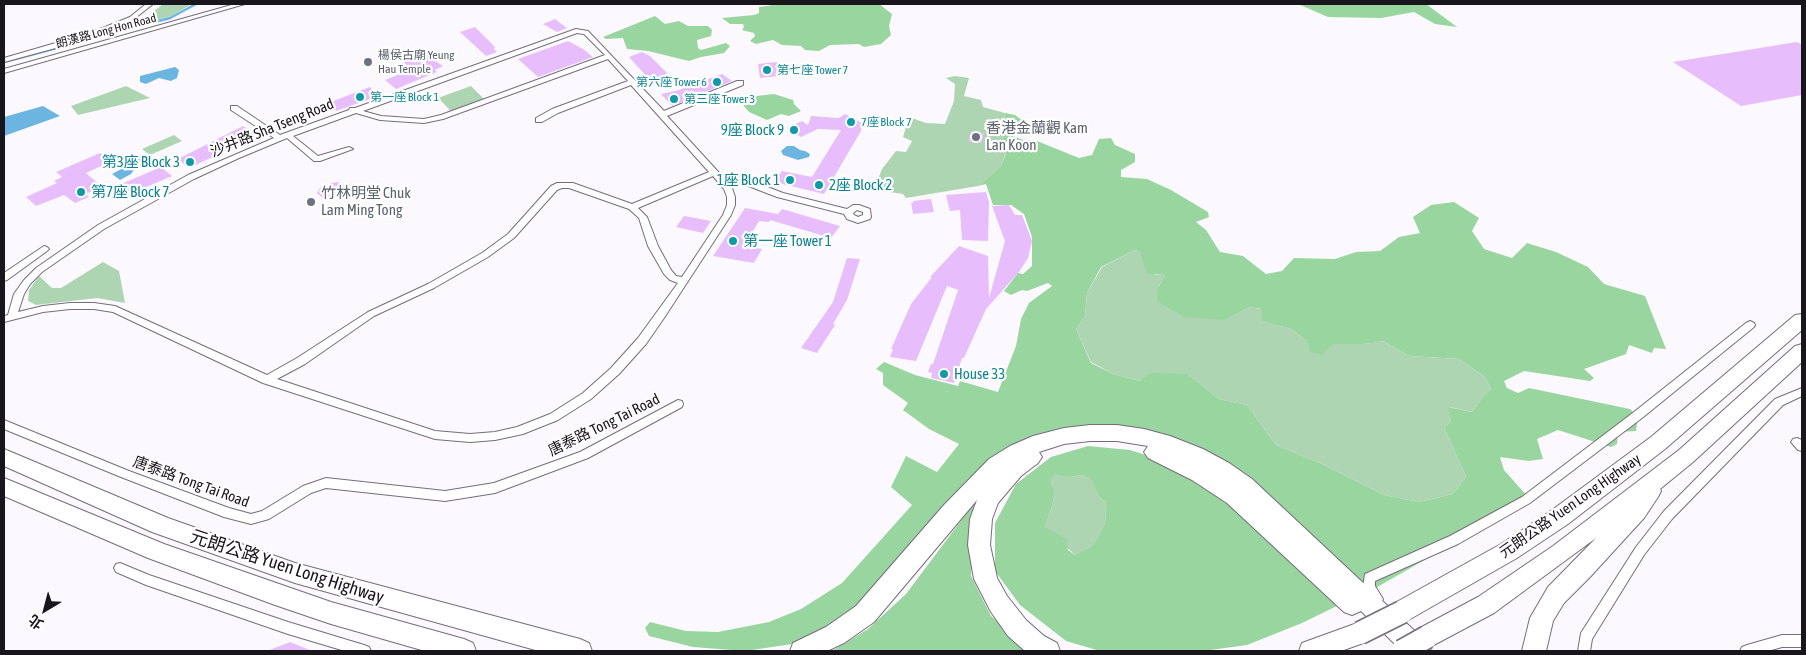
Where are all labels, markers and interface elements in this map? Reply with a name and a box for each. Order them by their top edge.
street label: 朗漢路 Long Hon Road [54,11,158,51]
place label: 楊侯古廟 Yeung Hau Temple [378,48,454,76]
marker: 楊侯古廟 Yeung Hau Temple [362,56,374,68]
place label: 第七座 Tower 7 [777,63,848,77]
marker: 第七座 Tower 7 [761,64,773,76]
place label: 第六座 Tower 6 [636,75,707,89]
marker: 第六座 Tower 6 [711,76,723,88]
place label: 第一座 Block 1 [370,90,439,104]
marker: 第一座 Block 1 [354,91,366,103]
place label: 第三座 Tower 3 [684,92,755,106]
marker: 第三座 Tower 3 [668,93,680,105]
street label: 沙井路 Sha Tseng Road [207,95,337,161]
place label: 7座 Block 7 [861,115,912,129]
marker: 7座 Block 7 [845,116,857,128]
place label: 香港金蘭觀 Kam Lan Koon [986,119,1088,154]
place label: 9座 Block 9 [721,121,784,139]
marker: 9座 Block 9 [788,124,800,136]
marker: 香港金蘭觀 Kam Lan Koon [970,131,982,143]
place label: 第3座 Block 3 [102,153,180,171]
marker: 第3座 Block 3 [184,156,196,168]
place label: 1座 Block 1 [717,171,780,189]
marker: 1座 Block 1 [784,174,796,186]
place label: 2座 Block 2 [829,176,892,194]
marker: 2座 Block 2 [813,179,825,191]
place label: 第7座 Block 7 [91,183,169,201]
place label: 竹林明堂 Chuk Lam Ming Tong [321,184,411,219]
marker: 第7座 Block 7 [75,186,87,198]
marker: 竹林明堂 Chuk Lam Ming Tong [305,196,317,208]
place label: 第一座 Tower 1 [743,232,832,250]
marker: 第一座 Tower 1 [727,235,739,247]
place label: House 33 [954,365,1005,383]
marker: House 33 [938,368,950,380]
street label: 唐泰路 Tong Tai Road [545,390,663,460]
street label: 元朗公路 Yuen Long Highway [1496,450,1644,562]
street label: 唐泰路 Tong Tai Road [130,453,252,511]
street label: 元朗公路 Yuen Long Highway [187,525,387,609]
north arrow [20,585,70,635]
text: 北 [26,611,46,633]

